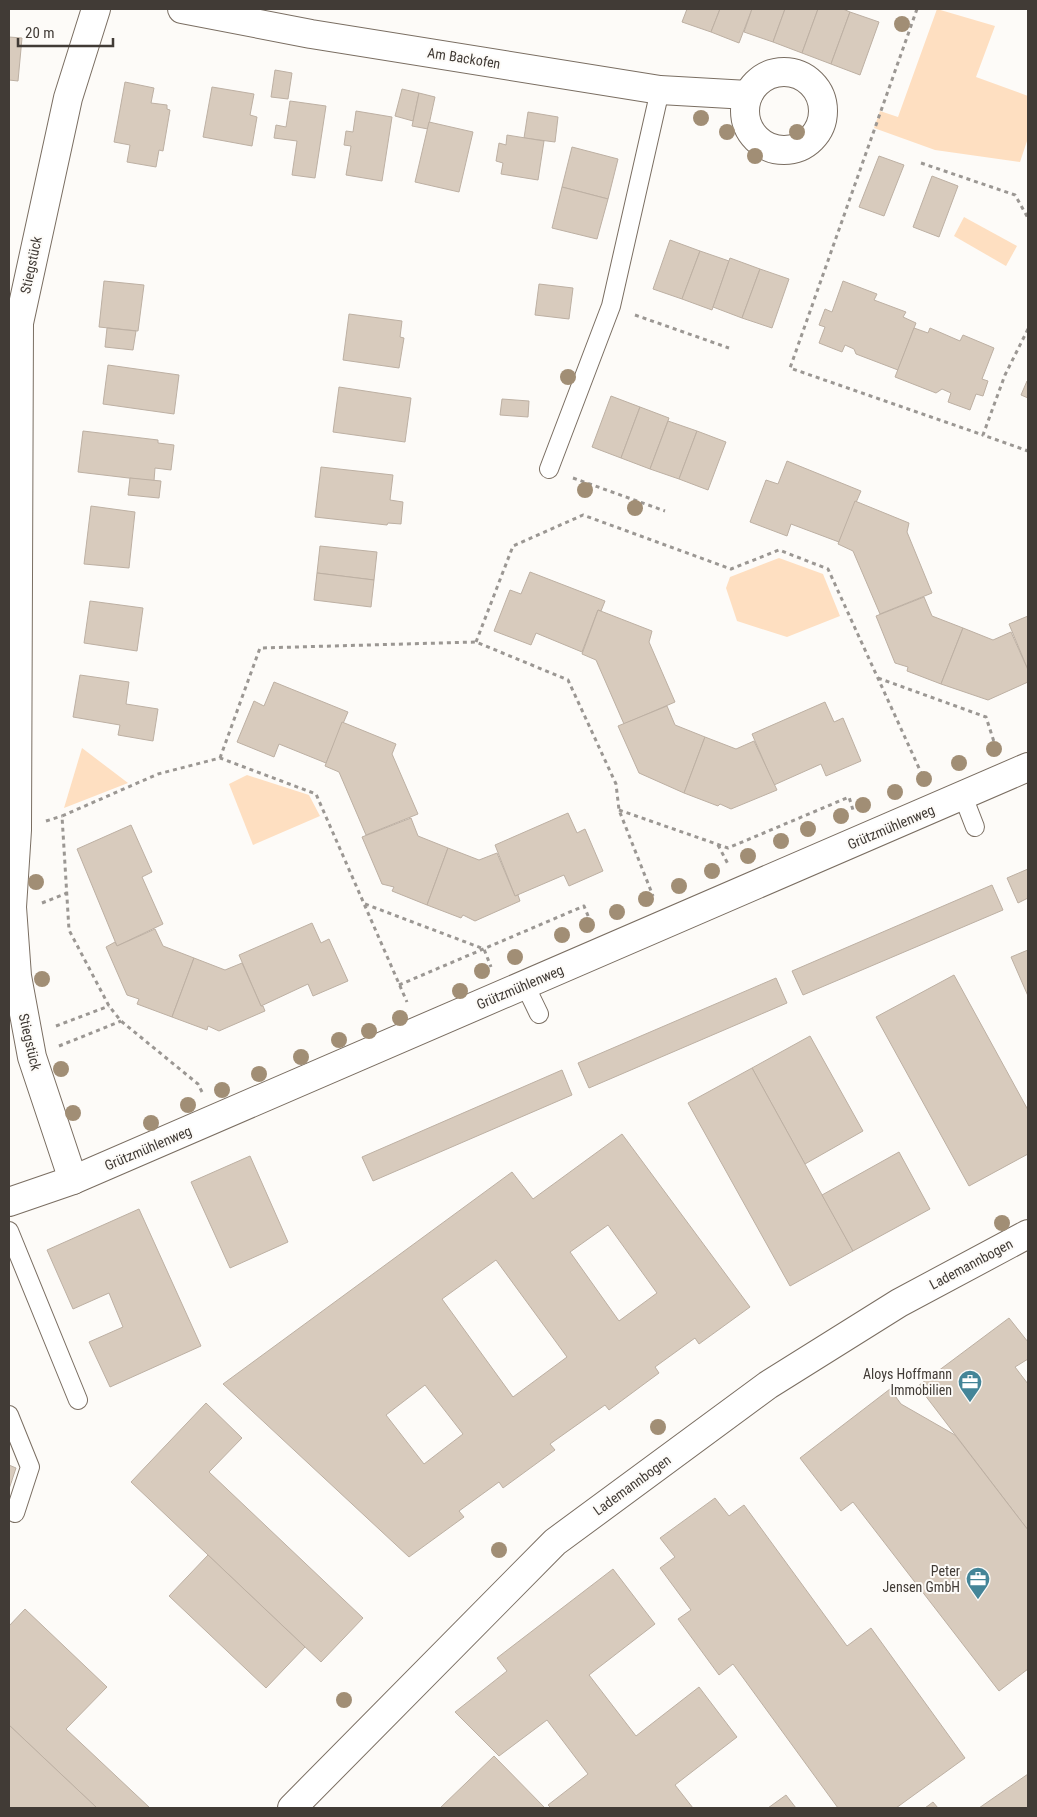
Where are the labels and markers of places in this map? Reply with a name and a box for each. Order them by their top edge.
place label: Aloys Hoffmann Immobilien [863,1366,952,1398]
office icon: Aloys Hoffmann Immobilien [957,1369,983,1403]
place label: Peter Jensen GmbH [883,1563,960,1595]
office icon: Peter Jensen GmbH [965,1566,991,1600]

